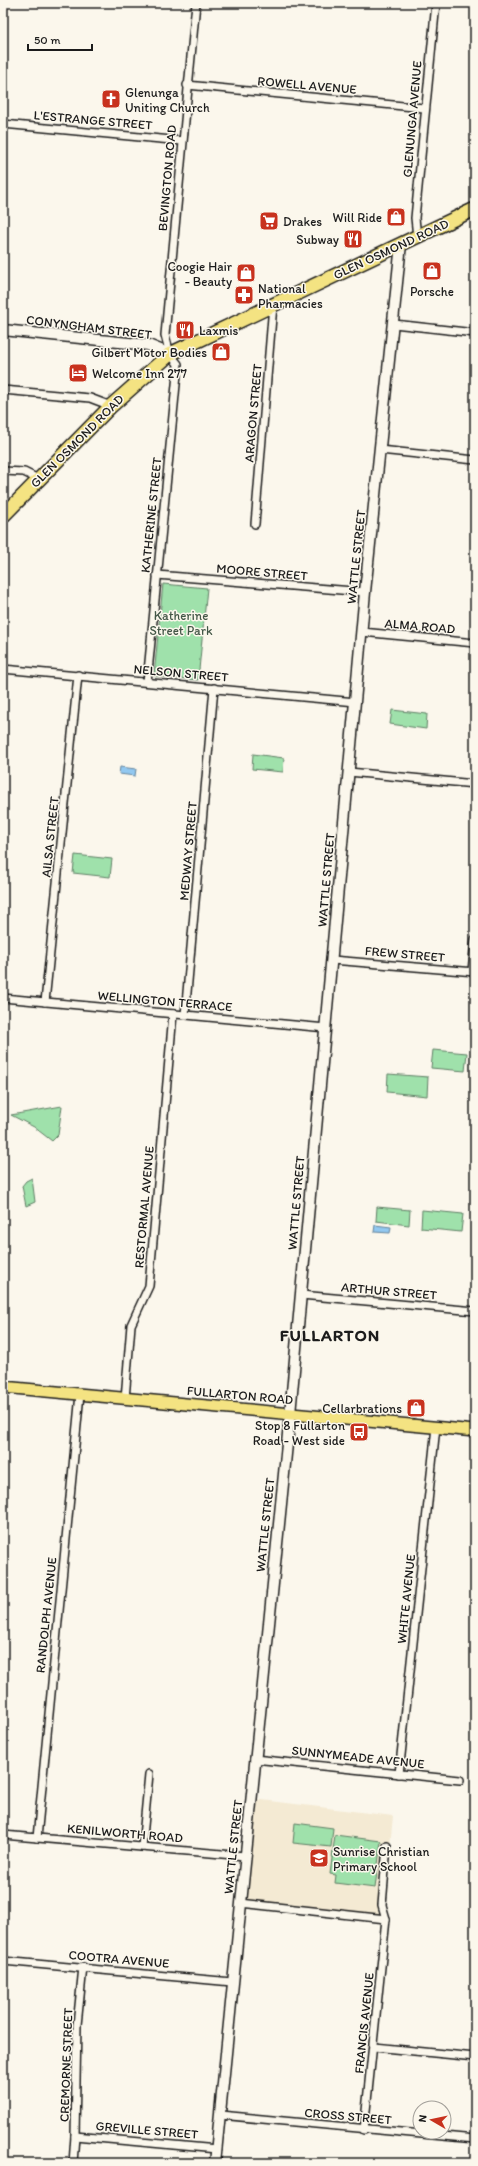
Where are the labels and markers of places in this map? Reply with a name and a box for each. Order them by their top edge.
place label: Glenunga Uniting Church [125,85,210,115]
church icon: Glenunga Uniting Church [100,88,122,110]
shop icon: Will Ride [385,206,407,228]
supermarket icon: Drakes [258,210,280,232]
place label: Will Ride [333,210,382,225]
place label: Drakes [283,214,322,229]
restaurant icon: Subway [342,228,364,250]
place label: Subway [296,232,339,247]
place label: Coogie Hair - Beauty [167,259,233,289]
shop icon: Porsche [421,260,443,282]
shop icon: Coogie Hair - Beauty [235,262,257,284]
place label: National Pharmacies [258,281,323,311]
pharmacy icon: National Pharmacies [233,284,255,306]
place label: Porsche [410,284,454,299]
restaurant icon: Laxmis [174,319,196,341]
place label: Laxmis [199,323,239,338]
shop icon: Gilbert Motor Bodies [210,341,232,363]
place label: Gilbert Motor Bodies [91,345,207,360]
hotel icon: Welcome Inn 277 [67,362,89,384]
place label: Welcome Inn 277 [92,366,188,381]
shop icon: Cellarbrations [405,1397,427,1419]
place label: Cellarbrations [322,1401,402,1416]
place label: Stop 8 Fullarton Road - West side [253,1418,346,1448]
bus stop icon: Stop 8 Fullarton Road - West side [348,1421,370,1443]
place label: Sunrise Christian Primary School [333,1844,430,1874]
school or university icon: Sunrise Christian Primary School [308,1847,330,1869]

